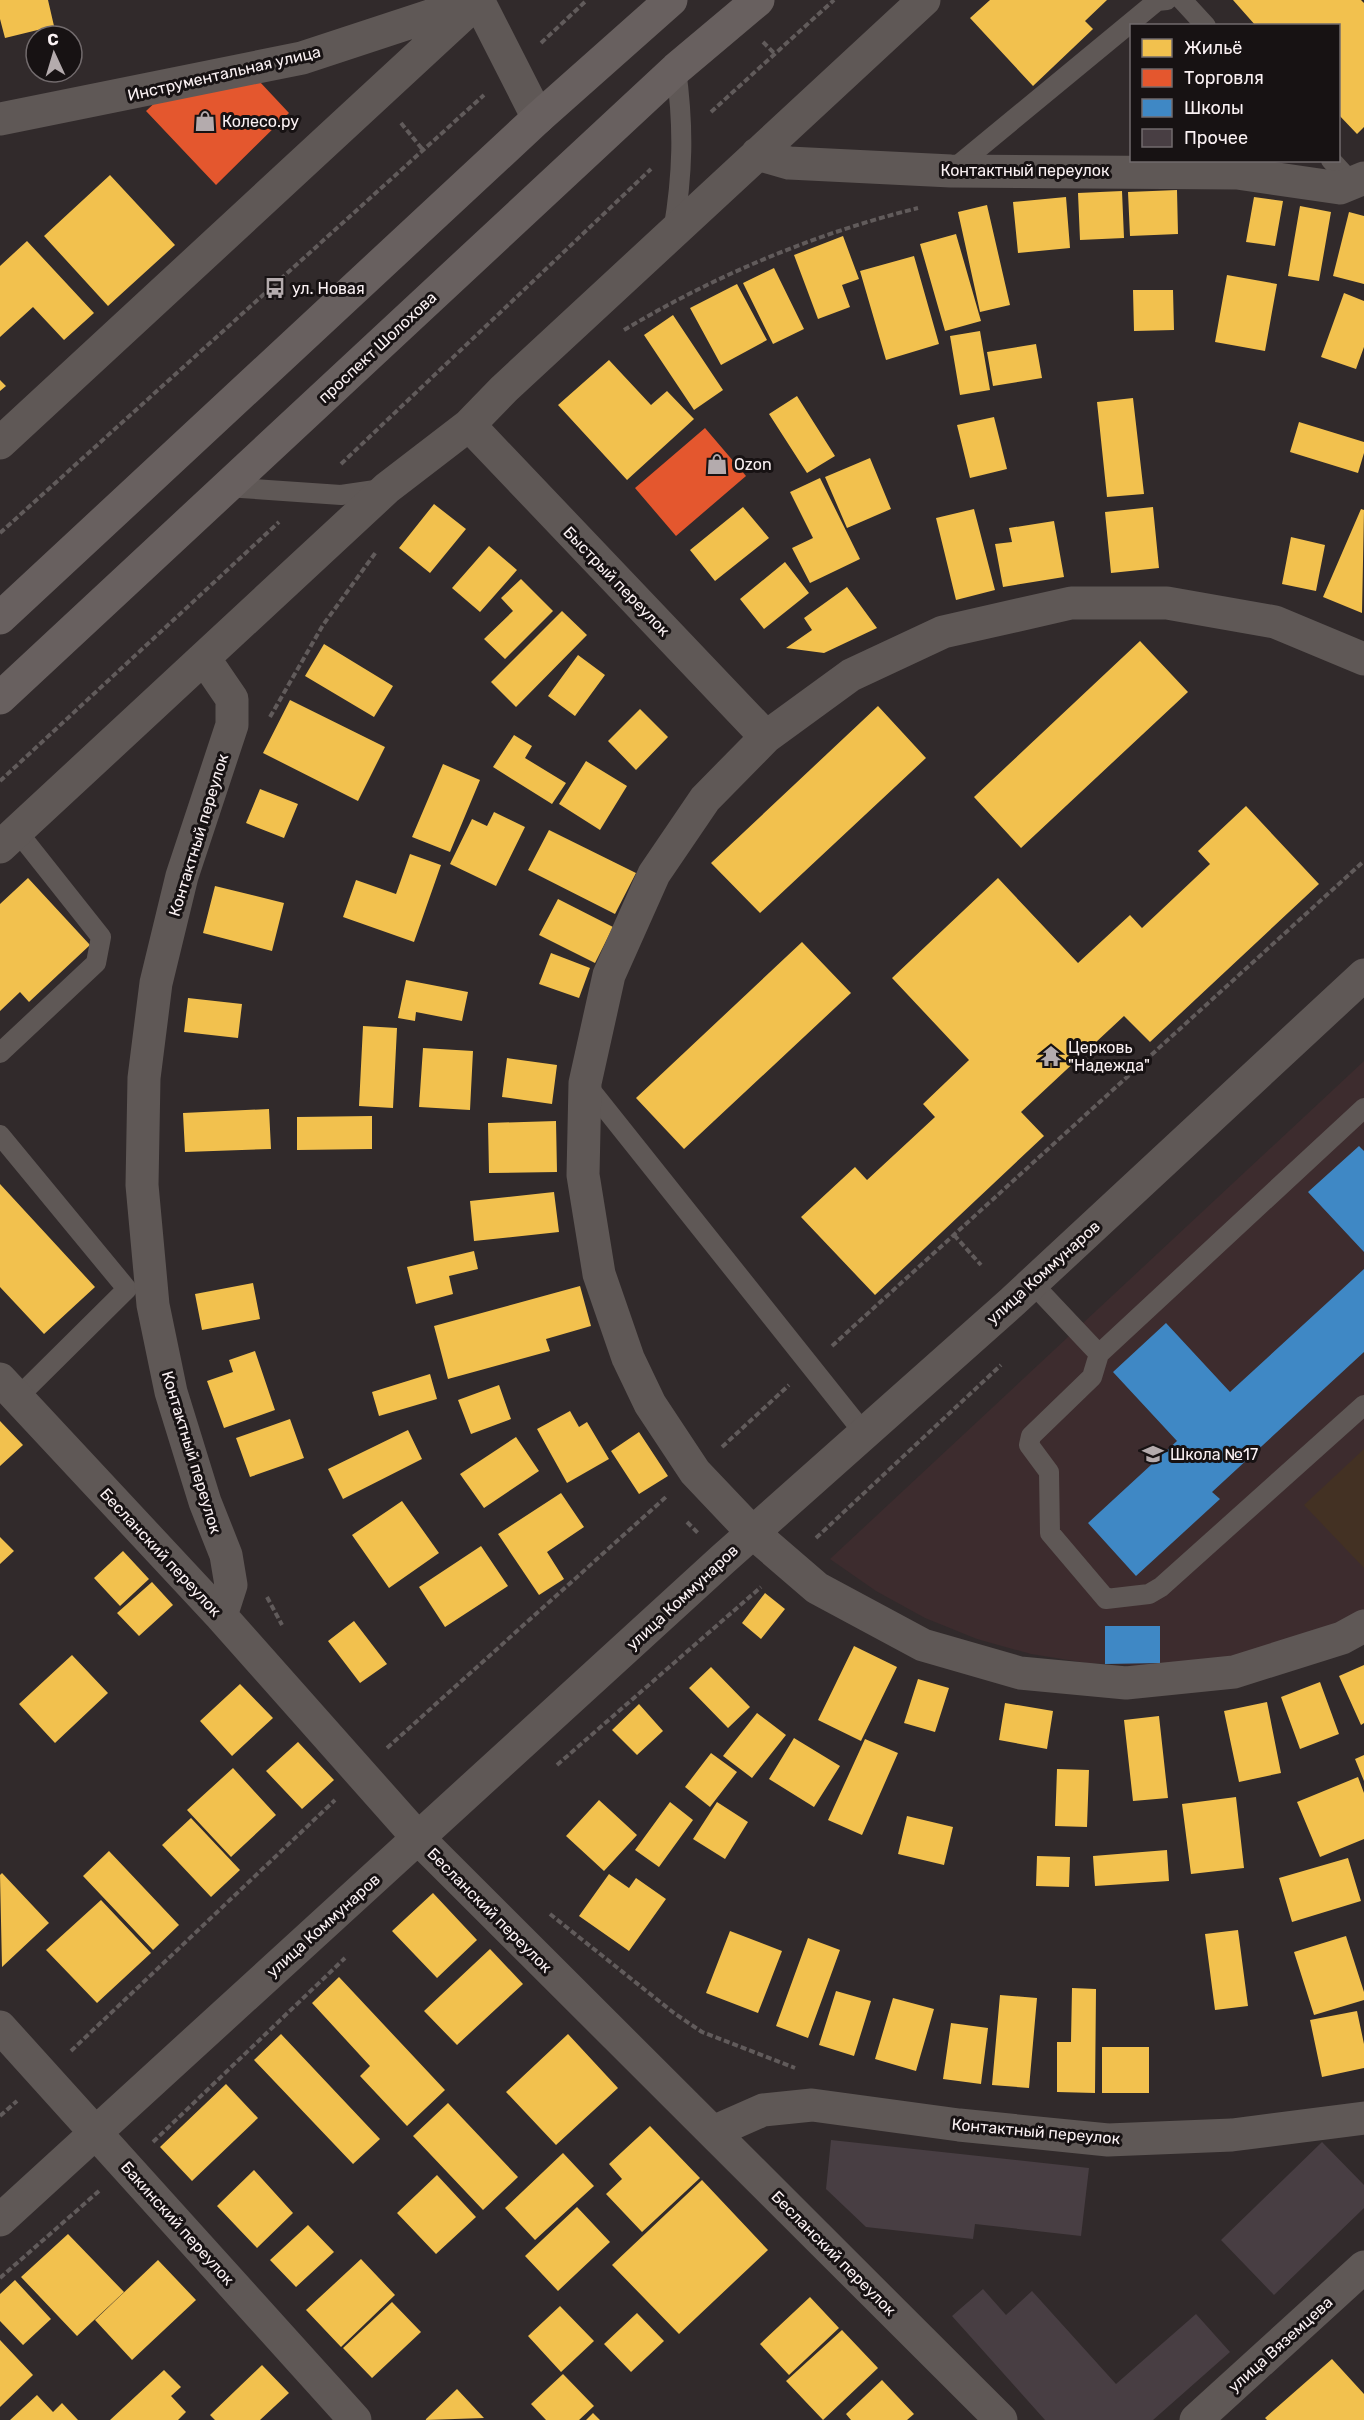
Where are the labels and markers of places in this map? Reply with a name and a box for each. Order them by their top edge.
shop icon: Колесо.ру [193,109,217,133]
place label: Колесо.ру [222,112,299,131]
bus stop icon: ул. Новая [263,276,287,300]
place label: ул. Новая [292,279,365,298]
shop icon: Ozon [705,452,729,476]
place label: Ozon [734,455,772,474]
place label: Церковь "Надежда" [1068,1038,1150,1075]
temple icon: Церковь "Надежда" [1039,1044,1063,1068]
school or university icon: Школа №17 [1141,1442,1165,1466]
place label: Школа №17 [1170,1445,1258,1464]

